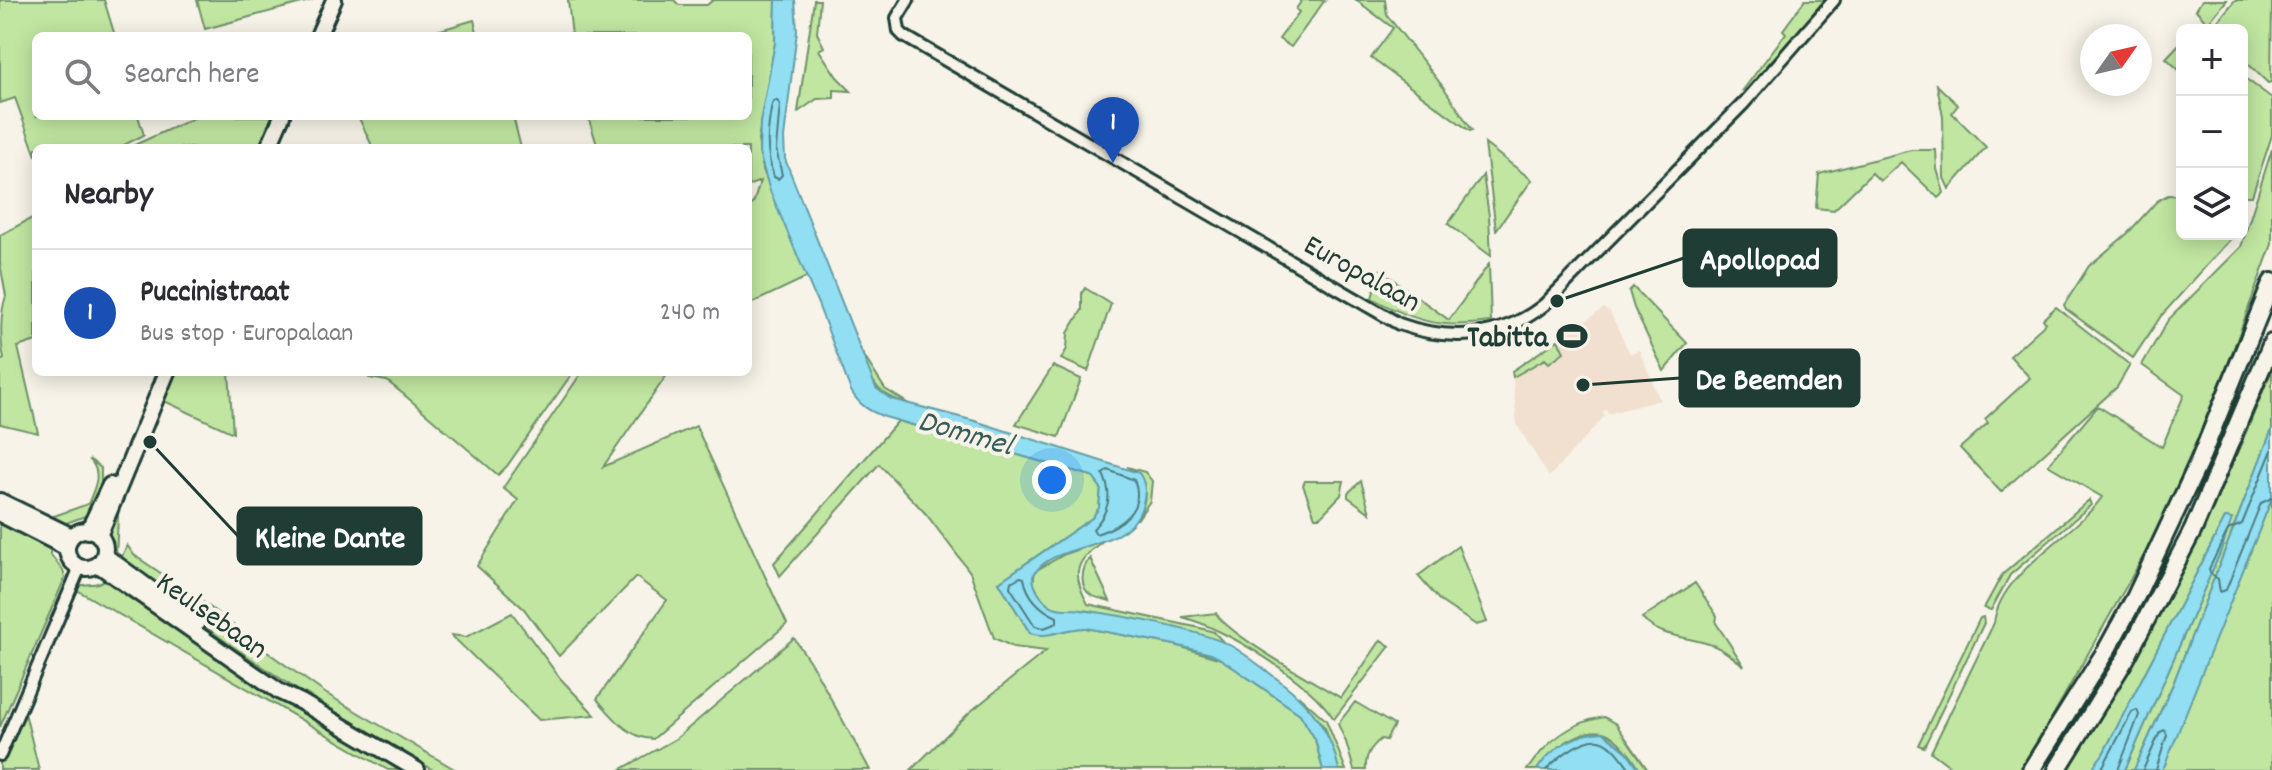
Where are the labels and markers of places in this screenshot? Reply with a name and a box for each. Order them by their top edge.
pin: 1 [1087,97,1139,163]
callout: Apollopad [1684,230,1836,286]
place label: Tabitta [1467,319,1549,362]
sports icon: Tabitta [1555,319,1589,353]
callout: De Beemden [1680,350,1859,406]
callout: Kleine Dante [238,508,421,564]

